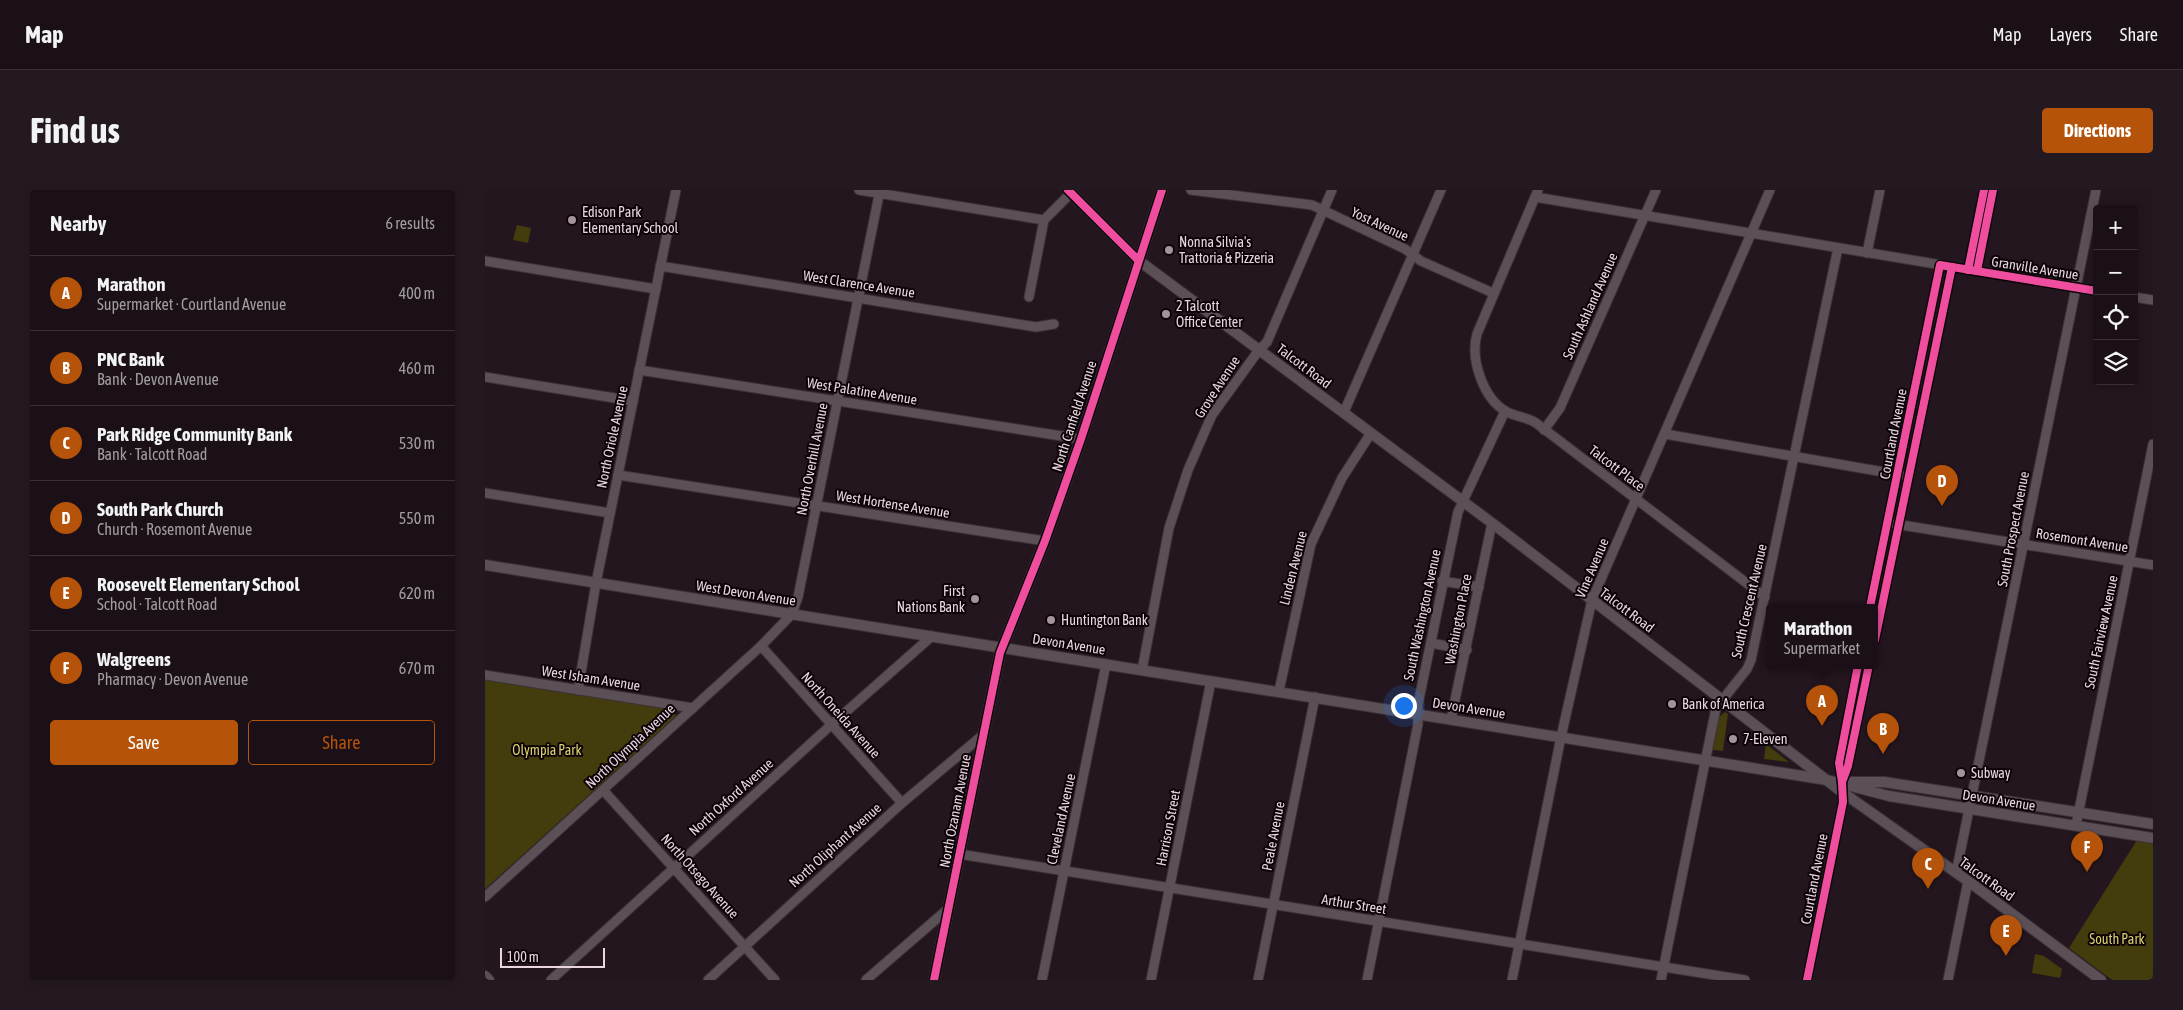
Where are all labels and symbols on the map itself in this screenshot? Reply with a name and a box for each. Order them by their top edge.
place label: Edison Park Elementary School [582,204,678,236]
street label: Yost Avenue [1349,204,1411,244]
marker: Edison Park Elementary School [566,214,578,226]
place label: Nonna Silvia's Trattoria & Pizzeria [1179,234,1274,266]
marker: Nonna Silvia's Trattoria & Pizzeria [1163,244,1175,256]
street label: South Ashland Avenue [1559,250,1621,362]
street label: Granville Avenue [1990,253,2080,283]
street label: West Clarence Avenue [802,267,916,301]
place label: 2 Talcott Office Center [1176,298,1243,330]
marker: 2 Talcott Office Center [1160,308,1172,320]
street label: Talcott Road [1274,340,1334,392]
street label: Grove Avenue [1191,353,1243,421]
street label: North Canfield Avenue [1049,359,1099,473]
street label: West Palatine Avenue [806,374,918,408]
street label: North Oriole Avenue [593,384,631,490]
street label: Courtland Avenue [1876,387,1910,481]
street label: North Overhill Avenue [793,402,831,516]
street label: Talcott Place [1586,442,1648,494]
pin: D [1926,465,1958,506]
street label: South Prospect Avenue [1994,470,2032,588]
street label: West Hortense Avenue [835,487,951,521]
street label: Rosemont Avenue [2035,525,2129,555]
street label: Linden Avenue [1276,529,1310,607]
street label: Vine Avenue [1572,535,1612,601]
street label: South Crescent Avenue [1728,542,1770,660]
street label: South Washington Avenue [1400,548,1444,682]
street label: Washington Place [1441,572,1475,666]
street label: South Fairview Avenue [2081,574,2121,690]
street label: West Devon Avenue [695,577,797,609]
place label: First Nations Bank [897,583,965,615]
street label: Talcott Road [1597,584,1657,636]
marker: First Nations Bank [969,593,981,605]
place label: Huntington Bank [1061,612,1148,628]
marker: Huntington Bank [1045,614,1057,626]
street label: Devon Avenue [1031,630,1107,658]
street label: West Isham Avenue [541,662,641,694]
street label: North Oneida Avenue [798,669,884,761]
pin: A [1806,685,1838,726]
your location [1391,693,1417,719]
street label: Devon Avenue [1431,694,1507,722]
place label: Bank of America [1682,696,1765,712]
marker: Bank of America [1666,698,1678,710]
street label: North Olympia Avenue [582,701,678,791]
pin: B [1867,713,1899,754]
place label: 7-Eleven [1743,731,1788,747]
marker: 7-Eleven [1727,733,1739,745]
park label: Olympia Park [512,742,582,758]
street label: North Ozanam Avenue [936,753,974,869]
street label: North Oxford Avenue [686,755,776,839]
place label: Subway [1971,765,2011,781]
marker: Subway [1955,767,1967,779]
street label: Cleveland Avenue [1044,772,1078,866]
street label: Devon Avenue [1961,786,2037,814]
street label: Harrison Street [1153,789,1183,867]
street label: North Oliphant Avenue [786,800,884,890]
street label: Peale Avenue [1258,800,1288,872]
street label: North Otsego Avenue [658,830,742,922]
pin: F [2071,831,2103,872]
street label: Courtland Avenue [1797,832,1831,926]
pin: C [1912,848,1944,889]
street label: Talcott Road [1957,854,2017,904]
street label: Arthur Street [1321,891,1387,917]
pin: E [1990,915,2022,956]
park label: South Park [2089,931,2145,947]
scale bar [500,945,605,968]

